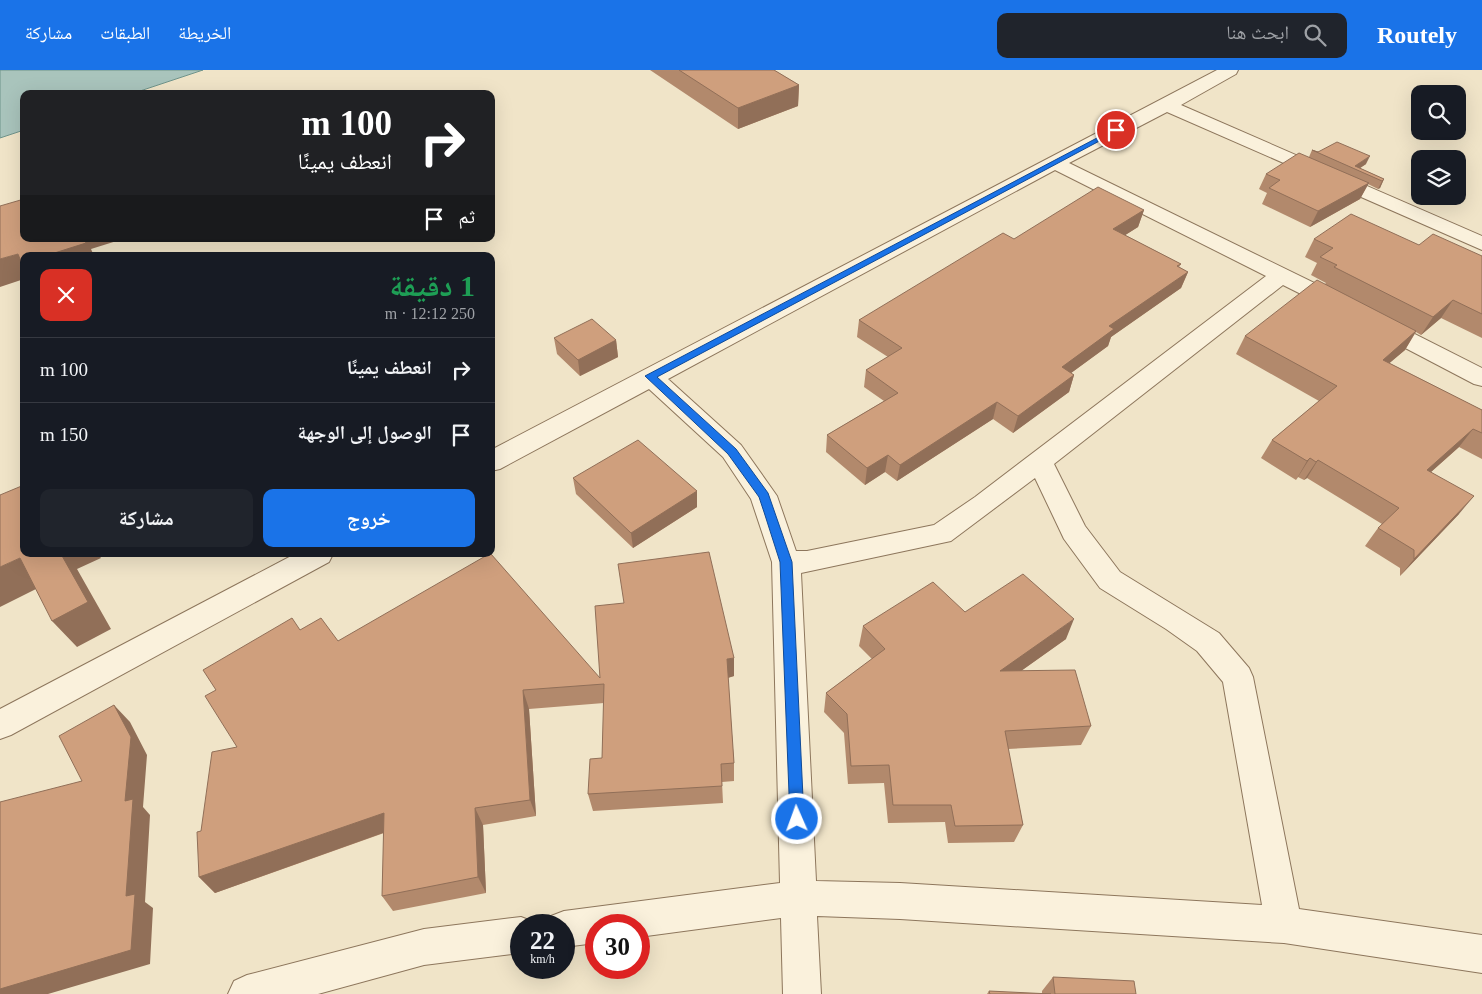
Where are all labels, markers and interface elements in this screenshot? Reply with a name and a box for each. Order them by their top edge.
search box [997,13,1347,58]
icon: search [1301,21,1329,49]
text: ابحث هنا [1226,22,1289,43]
text: Routely [1377,22,1457,48]
text: مشاركة [25,23,72,43]
text: الطبقات [100,23,150,43]
text: الخريطة [178,23,231,43]
map controls [1411,85,1466,205]
button: search [1411,85,1466,140]
text: 100 m [302,104,392,143]
pin [1095,109,1137,151]
icon: right [410,110,475,175]
icon: arrive [1102,116,1130,144]
text: انعطف يمينًا [298,149,392,174]
button: layers [1411,150,1466,205]
icon: arrive [420,205,448,233]
text: ثم [458,206,475,227]
button: close [40,269,92,321]
text: 1 دقيقة [390,269,475,302]
text: 250 m · 12:12 [385,305,475,322]
icon: right [447,356,475,384]
text: انعطف يمينًا [347,357,432,378]
text: 100 m [40,359,88,380]
icon: arrive [447,421,475,449]
text: الوصول إلى الوجهة [298,422,432,443]
text: 150 m [40,424,88,445]
button: مشاركة [40,489,253,547]
button: خروج [263,489,475,547]
position arrow [770,792,822,844]
speed limit sign: 30 [585,914,650,979]
text: 22 [530,927,555,954]
text: km/h [530,952,555,966]

